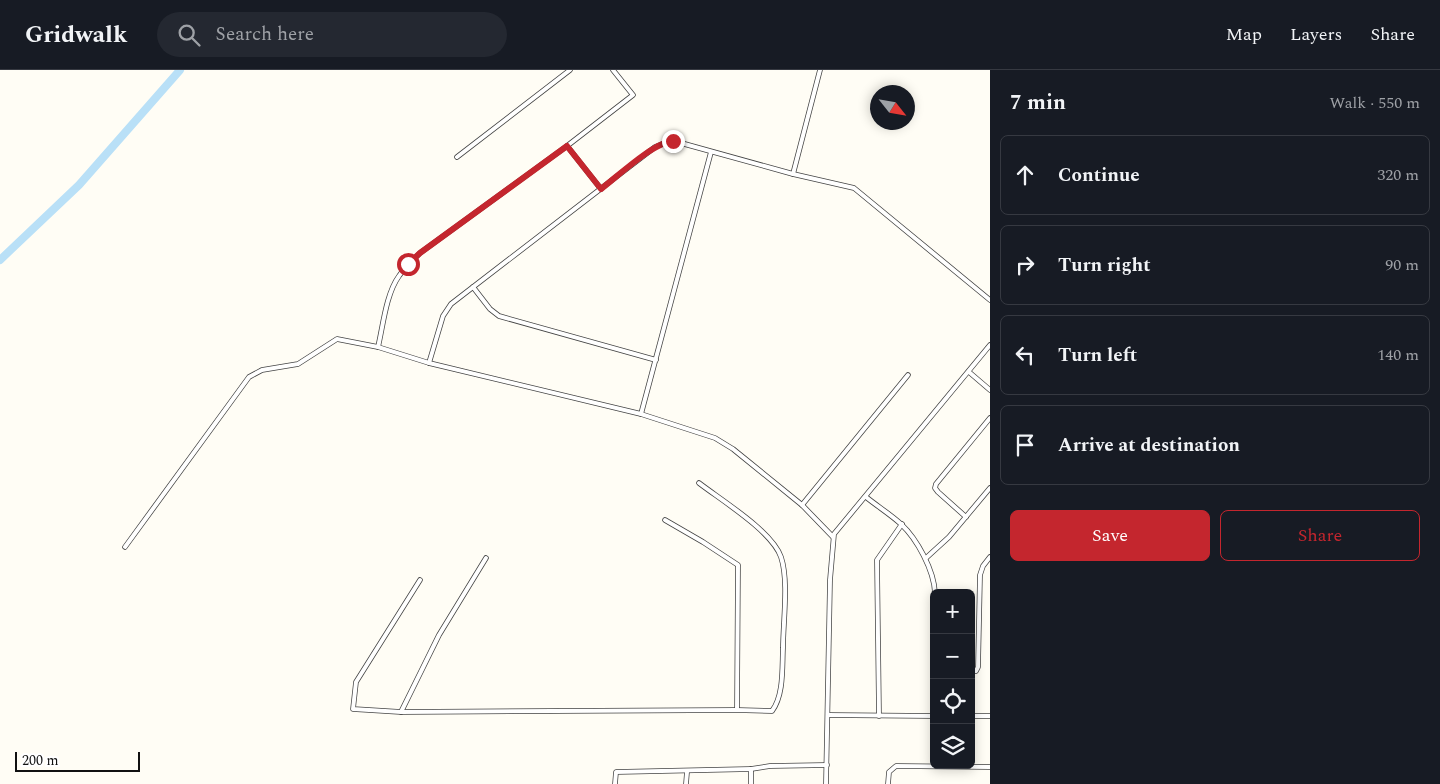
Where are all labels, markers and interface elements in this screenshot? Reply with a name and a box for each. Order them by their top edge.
search box [157,12,507,57]
text: Gridwalk [25,17,127,53]
text: Search here [215,20,314,49]
icon: search [175,21,203,49]
text: Map [1226,21,1262,48]
text: Layers [1290,21,1342,48]
text: Share [1370,21,1415,48]
north arrow [870,85,915,130]
text: 7 min [1010,87,1066,119]
text: Walk · 550 m [1329,91,1420,115]
route end [662,130,685,153]
icon: ahead [1011,161,1039,189]
text: Continue [1058,161,1140,190]
text: 320 m [1377,163,1419,187]
icon: right [1011,251,1039,279]
text: Turn right [1058,251,1151,280]
route start [397,253,420,276]
text: 90 m [1385,253,1419,277]
icon: left [1011,341,1039,369]
text: Turn left [1058,341,1137,370]
text: 140 m [1377,343,1419,367]
icon: arrive [1011,431,1039,459]
text: Arrive at destination [1058,431,1240,460]
button: Save [1010,510,1210,561]
button: Share [1220,510,1420,561]
map controls [930,589,975,769]
button: + [930,589,975,634]
button: − [930,634,975,679]
button: locate [930,679,975,724]
button: layers [930,724,975,769]
scale bar [15,749,140,772]
text: 200 m [22,750,59,771]

